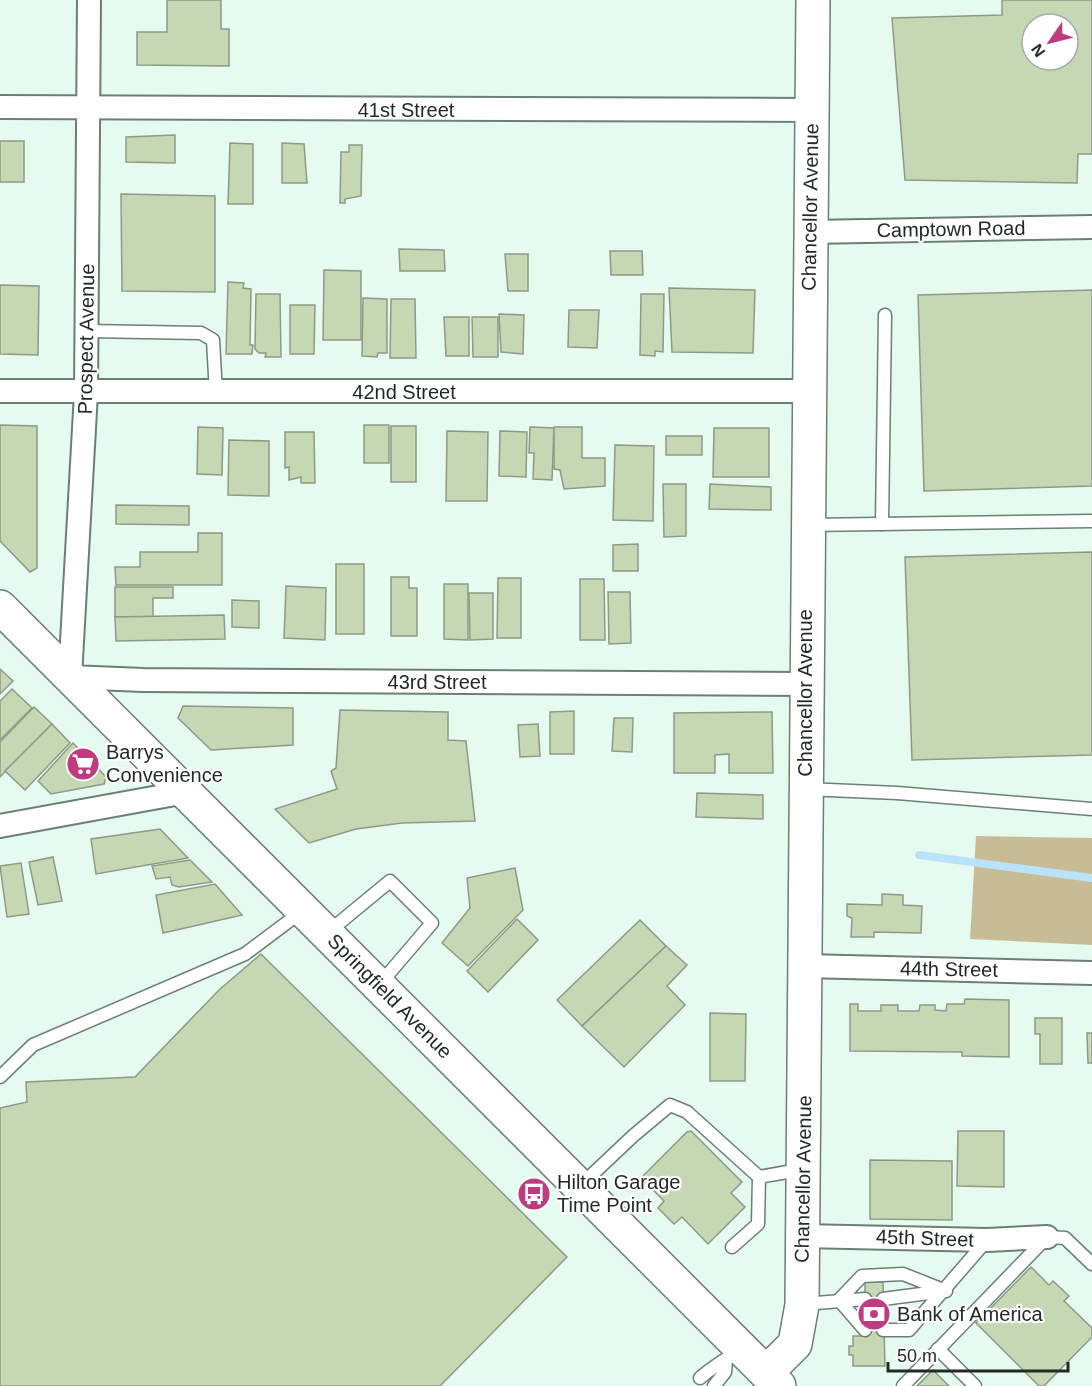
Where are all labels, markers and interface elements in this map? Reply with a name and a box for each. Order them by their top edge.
north arrow [1020,12,1080,72]
text: N [1028,41,1048,60]
street label: 41st Street [358,99,455,121]
street label: Chancellor Avenue [798,123,822,291]
street label: Camptown Road [876,217,1026,241]
street label: Prospect Avenue [74,263,98,415]
street label: 42nd Street [352,381,456,403]
street label: Chancellor Avenue [794,609,816,777]
street label: 43rd Street [388,671,487,693]
place label: Barrys Convenience [106,741,223,786]
supermarket icon: Barrys Convenience [65,746,101,782]
street label: Springfield Avenue [323,929,457,1063]
street label: 44th Street [900,957,999,981]
street label: Chancellor Avenue [791,1095,815,1263]
place label: Hilton Garage Time Point [557,1171,680,1216]
bus stop icon: Hilton Garage Time Point [516,1176,552,1212]
street label: 45th Street [876,1225,975,1251]
bank icon: Bank of America [856,1296,892,1332]
place label: Bank of America [897,1303,1044,1325]
scale bar [888,1335,1068,1373]
text: 50 m [897,1346,937,1366]

